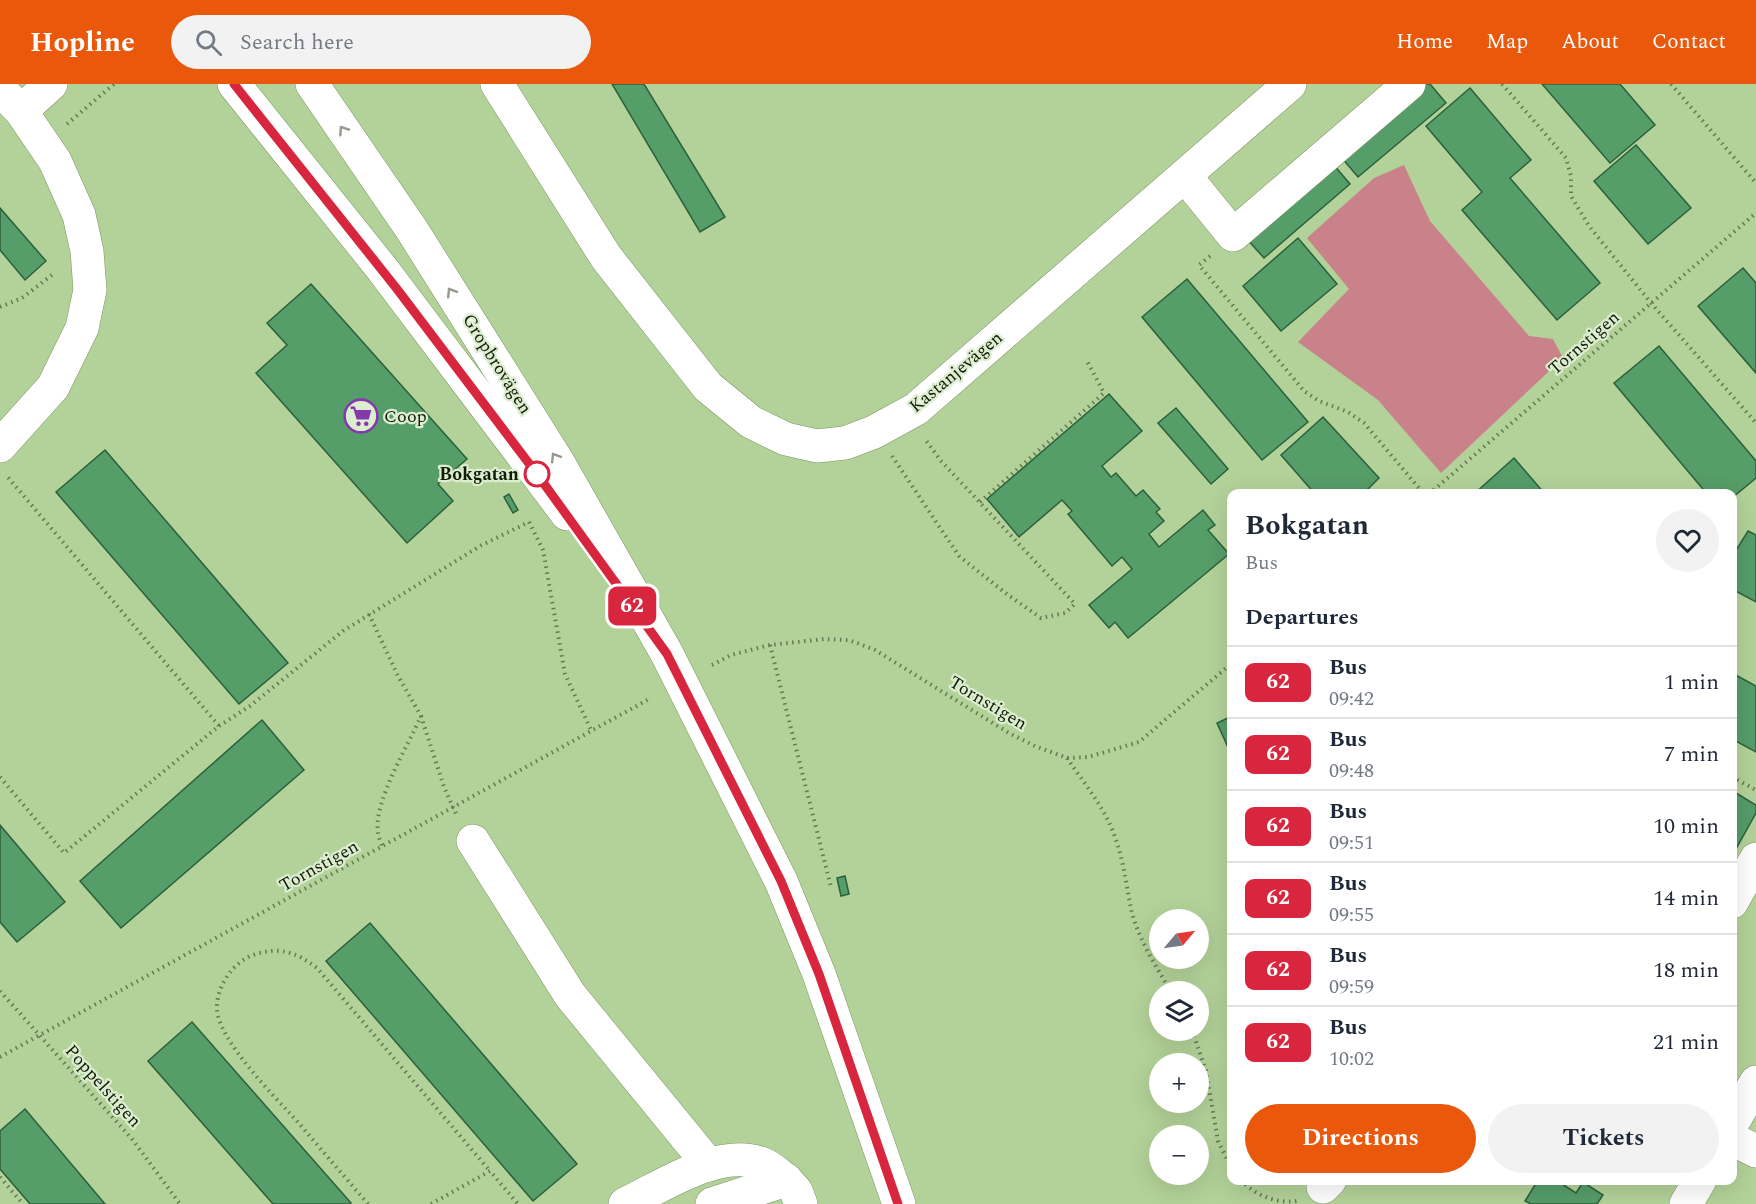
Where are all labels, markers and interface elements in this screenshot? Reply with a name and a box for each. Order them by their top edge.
search box [171,15,591,69]
text: Hopline [30,21,135,64]
icon: search [192,26,225,59]
text: Search here [240,26,354,59]
text: Home [1396,26,1453,58]
text: Map [1486,26,1528,58]
text: About [1561,26,1619,58]
text: Contact [1652,26,1726,58]
one-way arrow [339,125,350,136]
one-way arrow [447,288,458,299]
street label: Tornstigen [1542,304,1626,382]
street label: Gropbrovägen [455,309,539,419]
street label: Kastanjevägen [903,325,1009,419]
supermarket icon: Coop [343,398,379,434]
place label: Coop [384,403,427,430]
one-way arrow [550,453,562,463]
place label: Bokgatan [439,461,519,488]
marker: Bokgatan [524,461,550,487]
text: Bokgatan [1245,504,1369,547]
button: heart [1656,509,1719,572]
text: Bus [1245,548,1278,578]
line badge: 62 [605,586,659,626]
text: 62 [620,590,644,622]
text: Departures [1245,601,1359,634]
text: Bus [1329,651,1367,684]
text: 62 [1266,666,1290,698]
text: 1 min [1664,666,1719,699]
street label: Tornstigen [944,669,1032,737]
text: 09:42 [1329,684,1374,714]
text: Bus [1329,723,1367,756]
text: 62 [1266,738,1290,770]
text: 7 min [1664,738,1719,771]
text: 09:48 [1329,756,1374,786]
text: Bus [1329,795,1367,828]
text: 62 [1266,810,1290,842]
text: 10 min [1653,810,1719,843]
text: 09:51 [1329,828,1374,858]
street label: Tornstigen [274,833,364,899]
text: Bus [1329,867,1367,900]
text: 62 [1266,882,1290,914]
text: 14 min [1653,882,1719,915]
text: 09:55 [1329,900,1374,930]
north arrow [1149,909,1209,969]
map controls [1149,909,1209,1185]
text: Bus [1329,939,1367,972]
text: 62 [1266,954,1290,986]
text: 18 min [1653,954,1719,987]
text: 09:59 [1329,972,1374,1002]
button: layers [1149,981,1209,1041]
text: Bus [1329,1011,1367,1044]
text: 62 [1266,1026,1290,1058]
text: 21 min [1653,1026,1719,1059]
street label: Poppelstigen [58,1038,148,1134]
text: 10:02 [1329,1044,1374,1074]
button: + [1149,1053,1209,1113]
button: Directions [1245,1104,1476,1173]
button: Tickets [1488,1104,1719,1173]
button: − [1149,1125,1209,1185]

